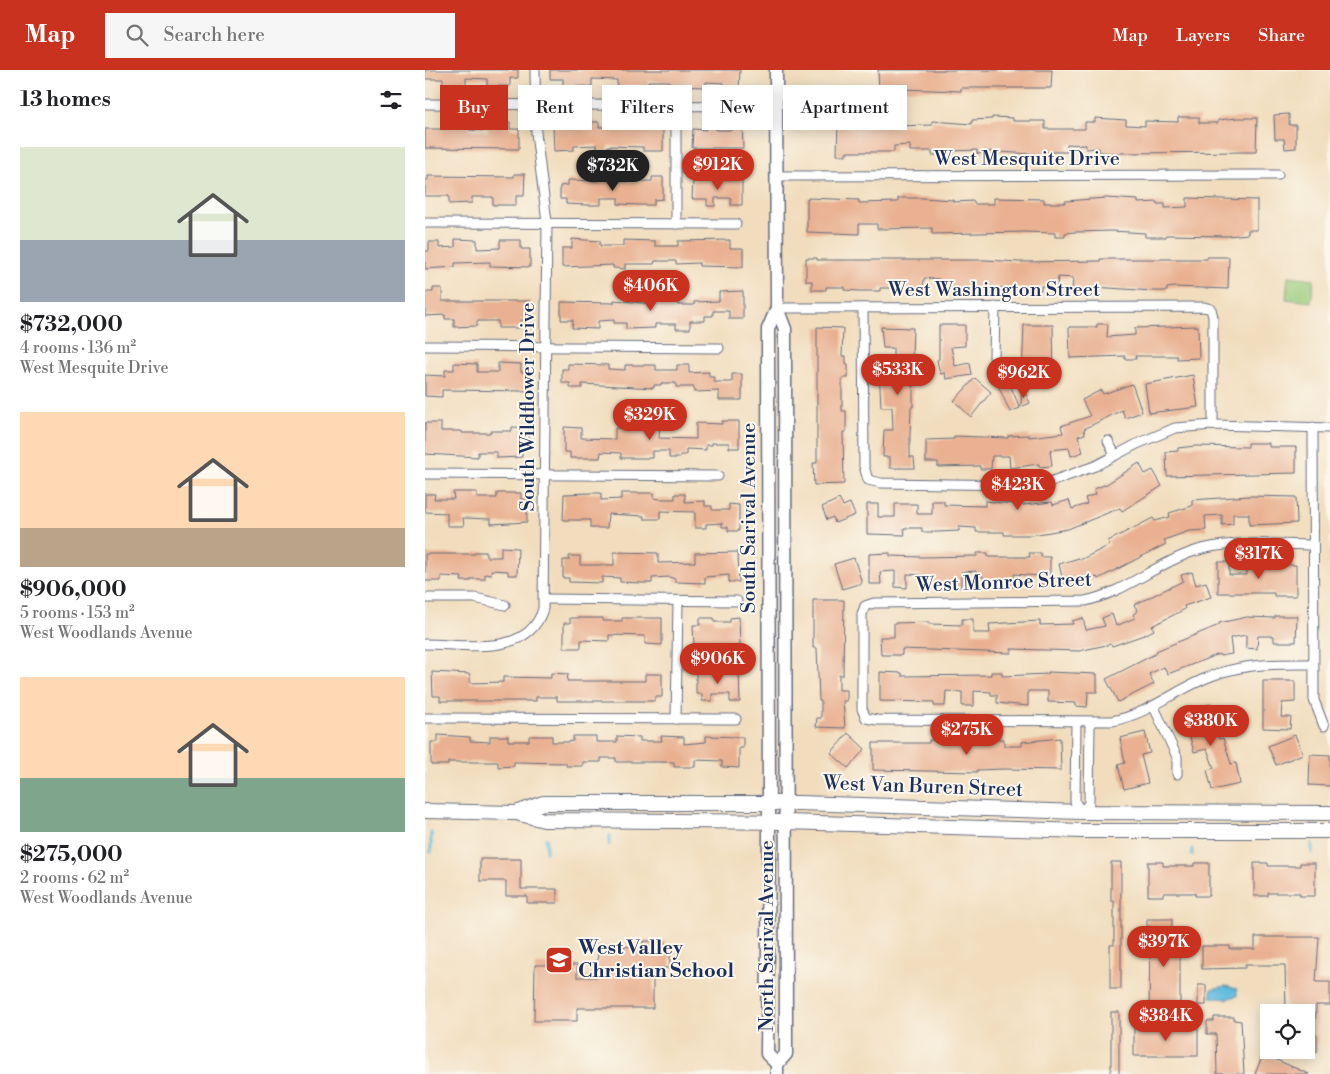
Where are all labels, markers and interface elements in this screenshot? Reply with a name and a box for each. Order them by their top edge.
search box [105,13,455,58]
text: Map [25,20,75,50]
icon: search [123,21,151,49]
text: Search here [163,23,265,47]
text: Map [1113,24,1148,47]
text: Layers [1176,24,1230,47]
text: Share [1258,24,1305,47]
chip: Buy [440,85,508,130]
chip: Rent [518,85,592,130]
chip: Filters [602,85,692,130]
chip: New [702,85,773,130]
chip: Apartment [783,85,907,130]
icon: filters [377,86,405,114]
text: 13 homes [20,87,111,113]
street label: West Mesquite Drive [933,147,1120,172]
pin: $912K [683,148,753,191]
pin: $732K [578,150,648,192]
text: $912K [693,155,743,175]
text: $732K [587,156,639,176]
icon: home [168,180,258,270]
pin: $406K [616,270,686,312]
text: $406K [624,276,678,296]
street label: West Washington Street [887,278,1100,303]
street label: South Wildflower Drive [516,302,541,512]
text: $732,000 [20,312,123,338]
text: 4 rooms · 136 m² [20,338,136,358]
pin: $533K [863,354,933,396]
pin: $962K [989,356,1059,399]
text: West Mesquite Drive [20,358,169,378]
text: $533K [872,360,924,380]
text: $962K [998,363,1050,383]
pin: $329K [615,398,685,441]
text: $329K [624,405,676,425]
street label: South Sarival Avenue [737,423,762,613]
icon: home [168,445,258,535]
pin: $423K [983,468,1053,511]
text: $423K [992,475,1044,495]
pin: $317K [1224,538,1294,580]
text: $317K [1235,544,1283,564]
street label: West Monroe Street [915,567,1092,599]
text: $906,000 [20,577,126,603]
text: 5 rooms · 153 m² [20,603,135,623]
text: West Woodlands Avenue [20,623,193,643]
pin: $906K [683,642,753,685]
text: $906K [691,649,745,669]
pin: $380K [1176,704,1246,747]
icon: home [168,710,258,800]
text: $380K [1184,711,1238,731]
pin: $275K [932,714,1002,756]
text: $275K [941,720,993,740]
street label: West Van Buren Street [822,771,1024,803]
street label: North Sarival Avenue [755,840,780,1032]
text: $275,000 [20,842,123,868]
text: 2 rooms · 62 m² [20,868,129,888]
text: West Woodlands Avenue [20,888,193,908]
pin: $397K [1129,926,1199,968]
text: $397K [1138,932,1190,952]
place label: West Valley Christian School [577,936,735,984]
school or university icon: West Valley Christian School [544,945,574,975]
pin: $384K [1131,1000,1201,1042]
map controls [1260,1004,1315,1059]
button: locate [1260,1004,1315,1059]
text: $384K [1139,1006,1193,1026]

